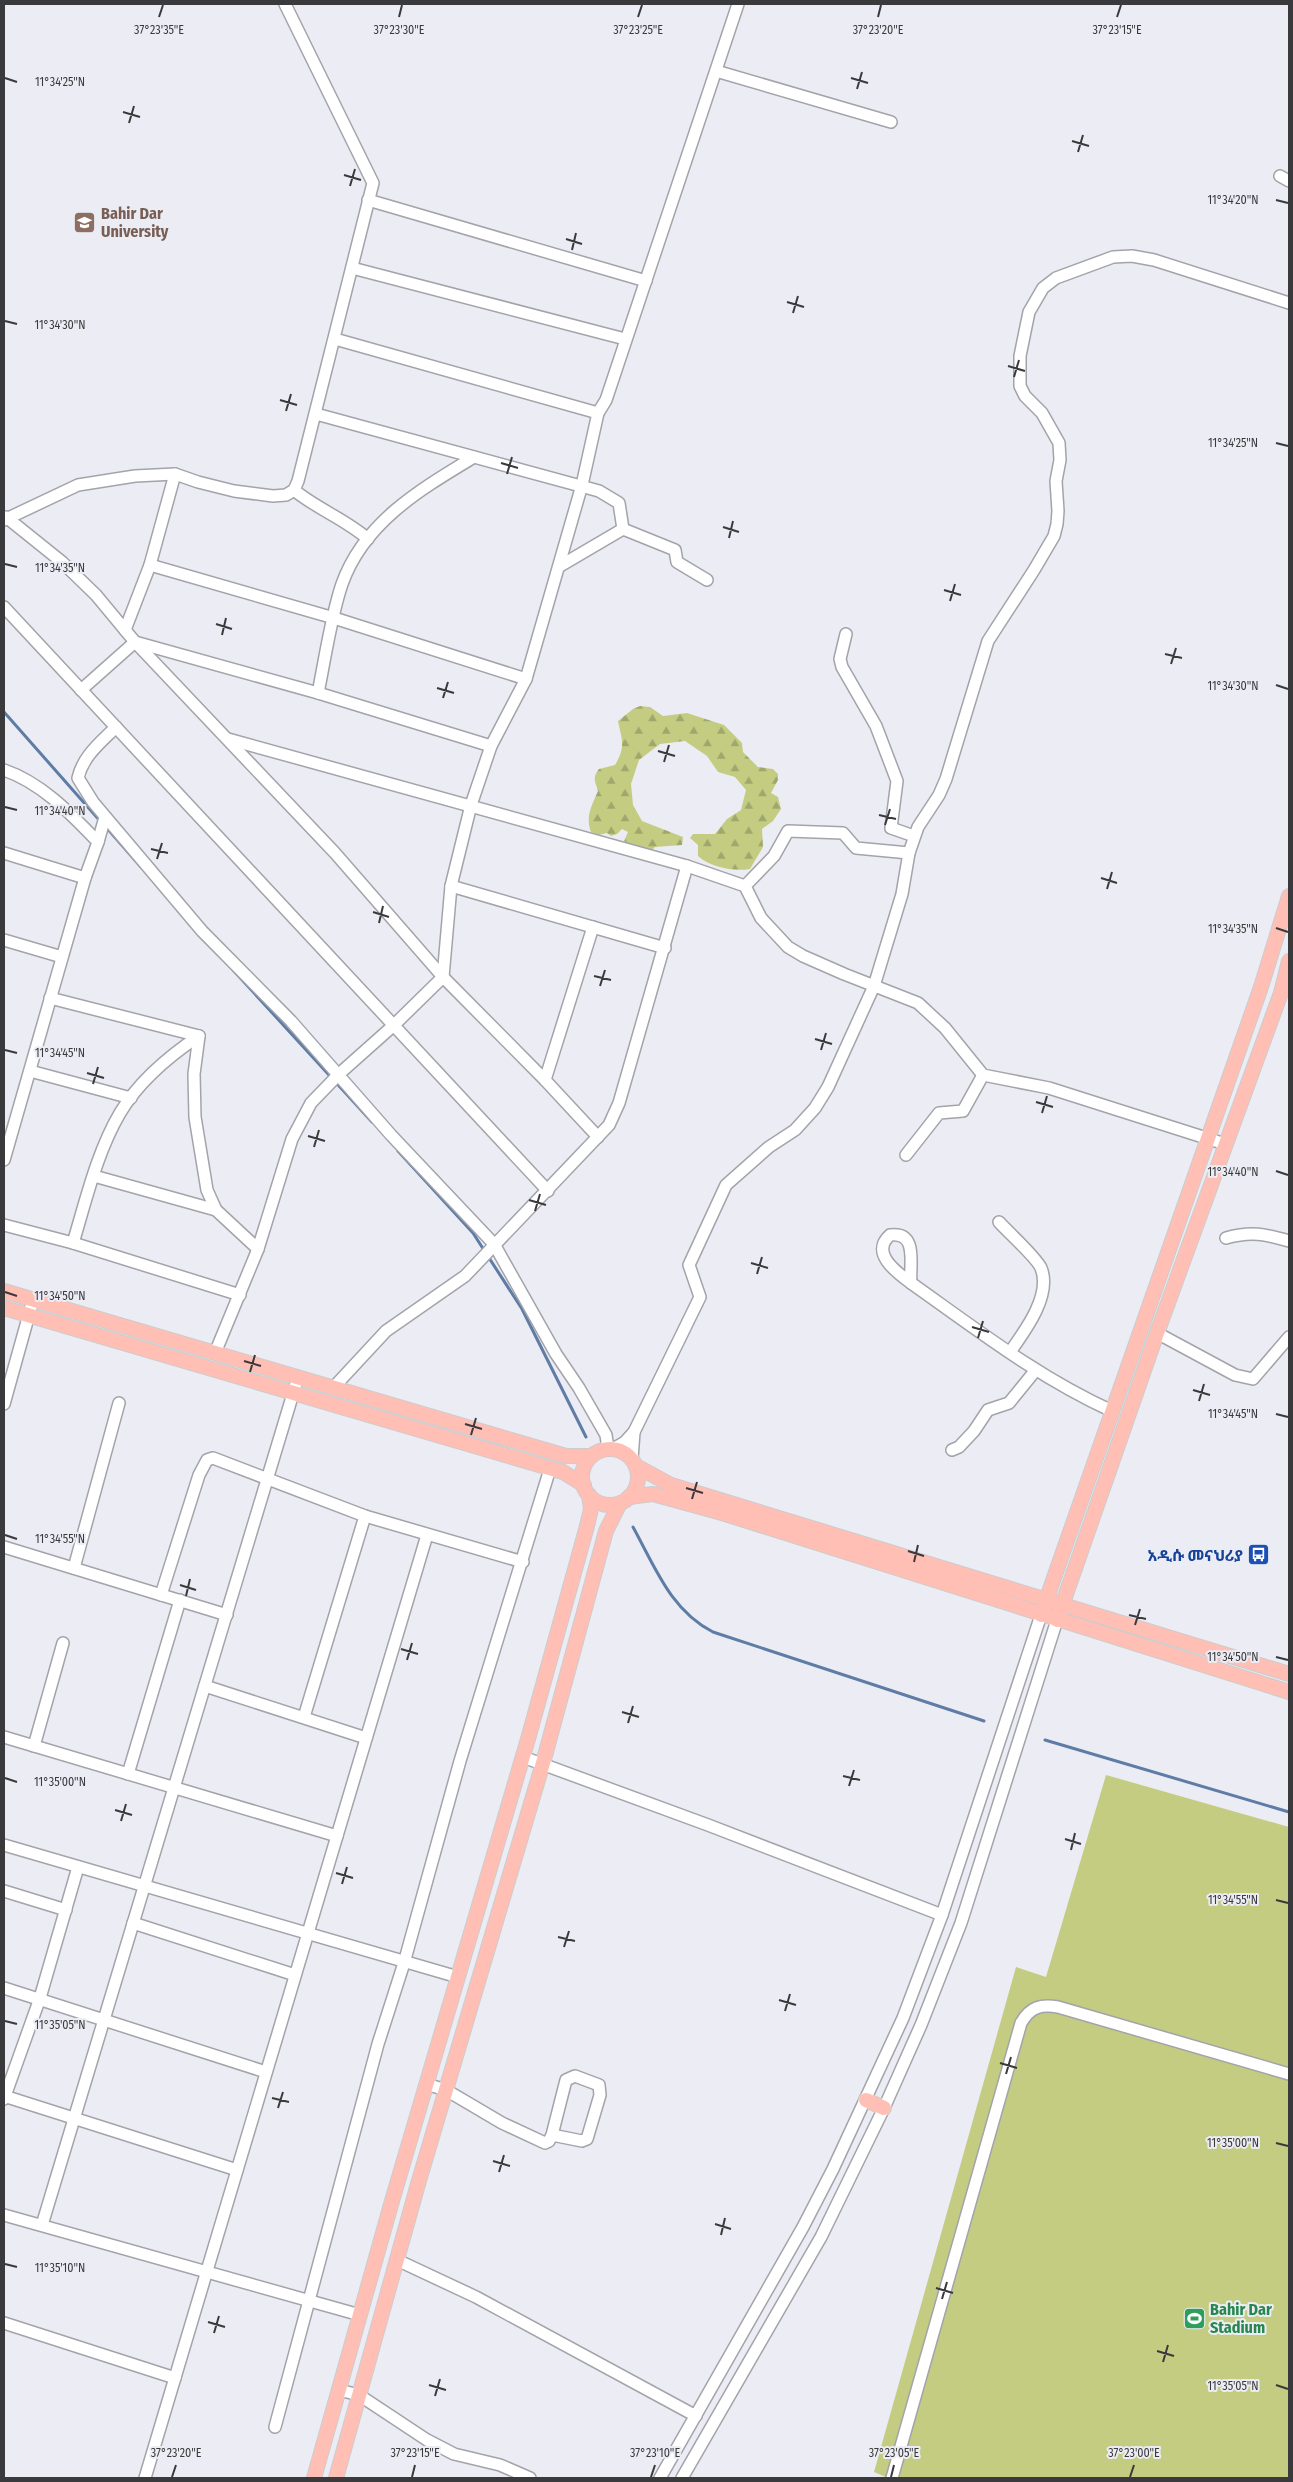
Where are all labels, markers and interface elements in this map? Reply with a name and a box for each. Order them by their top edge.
text: 37°23'35"E [134,23,184,37]
text: 37°23'30"E [374,23,425,37]
text: 37°23'25"E [613,23,663,37]
text: 37°23'20"E [853,23,904,37]
text: 37°23'15"E [1092,23,1142,37]
text: 11°34'25"N [35,75,85,89]
text: 11°34'20"N [1207,193,1259,207]
place label: Bahir Dar University [101,204,169,241]
school or university icon: Bahir Dar University [73,210,97,234]
text: 11°34'30"N [34,318,86,332]
text: 11°34'25"N [1208,436,1258,450]
text: 11°34'35"N [35,561,85,575]
text: 11°34'30"N [1207,679,1259,693]
text: 11°34'40"N [34,804,86,818]
text: 11°34'35"N [1208,922,1258,936]
text: 11°34'45"N [35,1046,85,1060]
text: 11°34'40"N [1207,1165,1259,1179]
text: 11°34'50"N [34,1289,86,1303]
text: 11°34'45"N [1208,1407,1258,1421]
text: 11°34'55"N [35,1532,85,1546]
bus stop icon: አዲሱ መናህሪያ [1247,1543,1271,1567]
place label: አዲሱ መናህሪያ [1147,1546,1243,1565]
text: 11°34'50"N [1207,1650,1259,1664]
text: 11°35'00"N [34,1775,86,1789]
text: 11°34'55"N [1208,1893,1258,1907]
text: 11°35'05"N [35,2018,85,2032]
text: 11°35'00"N [1207,2136,1259,2150]
text: 11°35'10"N [35,2261,85,2275]
place label: Bahir Dar Stadium [1210,2300,1272,2337]
sports icon: Bahir Dar Stadium [1182,2306,1206,2330]
text: 11°35'05"N [1208,2379,1258,2393]
text: 37°23'20"E [151,2446,202,2460]
text: 37°23'15"E [390,2446,440,2460]
text: 37°23'10"E [630,2446,680,2460]
text: 37°23'05"E [869,2446,920,2460]
text: 37°23'00"E [1108,2446,1160,2460]

